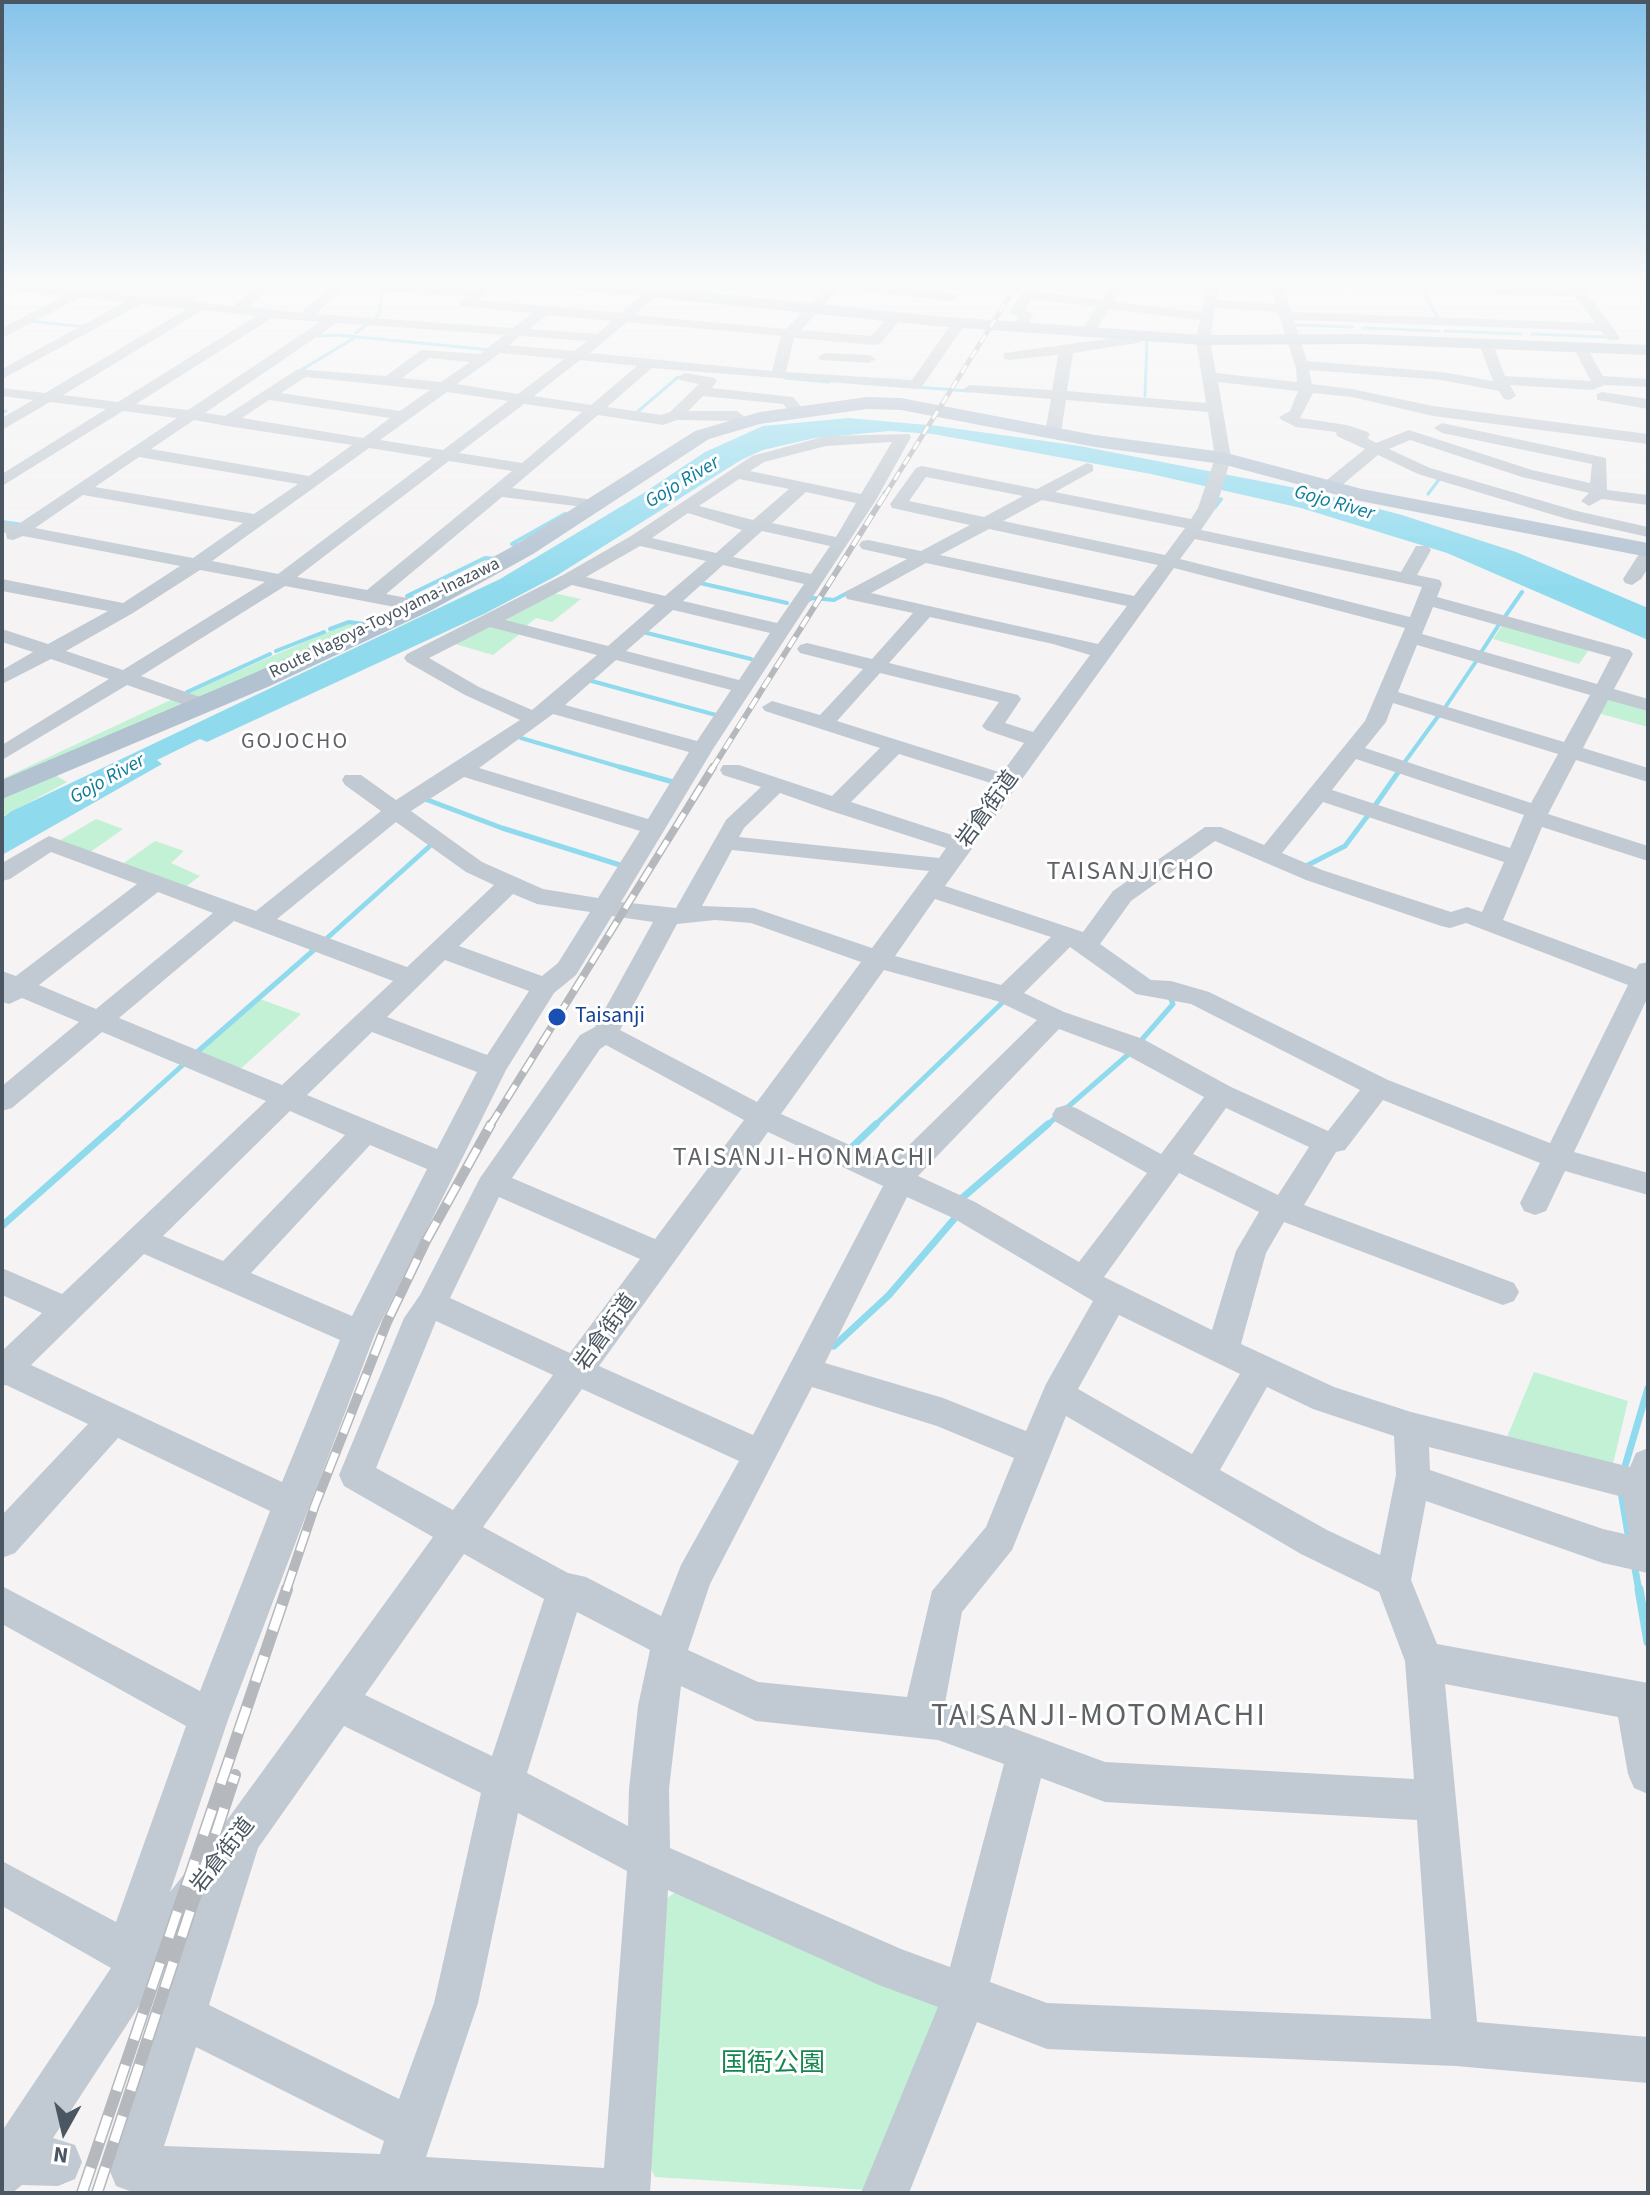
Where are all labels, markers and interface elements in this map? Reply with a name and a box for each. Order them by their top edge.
water label: Gojo River [642,452,724,514]
water label: Gojo River [1291,481,1377,527]
street label: Route Nagoya-Toyoyama-Inazawa [266,554,504,684]
district label: GOJOCHO [241,730,349,756]
water label: Gojo River [66,750,150,810]
street label: 岩倉街道 [952,767,1026,853]
district label: TAISANJICHO [1046,857,1216,889]
place label: Taisanji [575,1004,645,1030]
marker: Taisanji [546,1006,568,1028]
district label: TAISANJI-HONMACHI [673,1143,935,1175]
street label: 岩倉街道 [570,1290,644,1376]
district label: TAISANJI-MOTOMACHI [931,1699,1267,1737]
street label: 岩倉街道 [187,1813,261,1899]
park label: 国衙公園 [721,2049,825,2081]
north arrow [24,2091,104,2171]
text: N [51,2138,70,2172]

